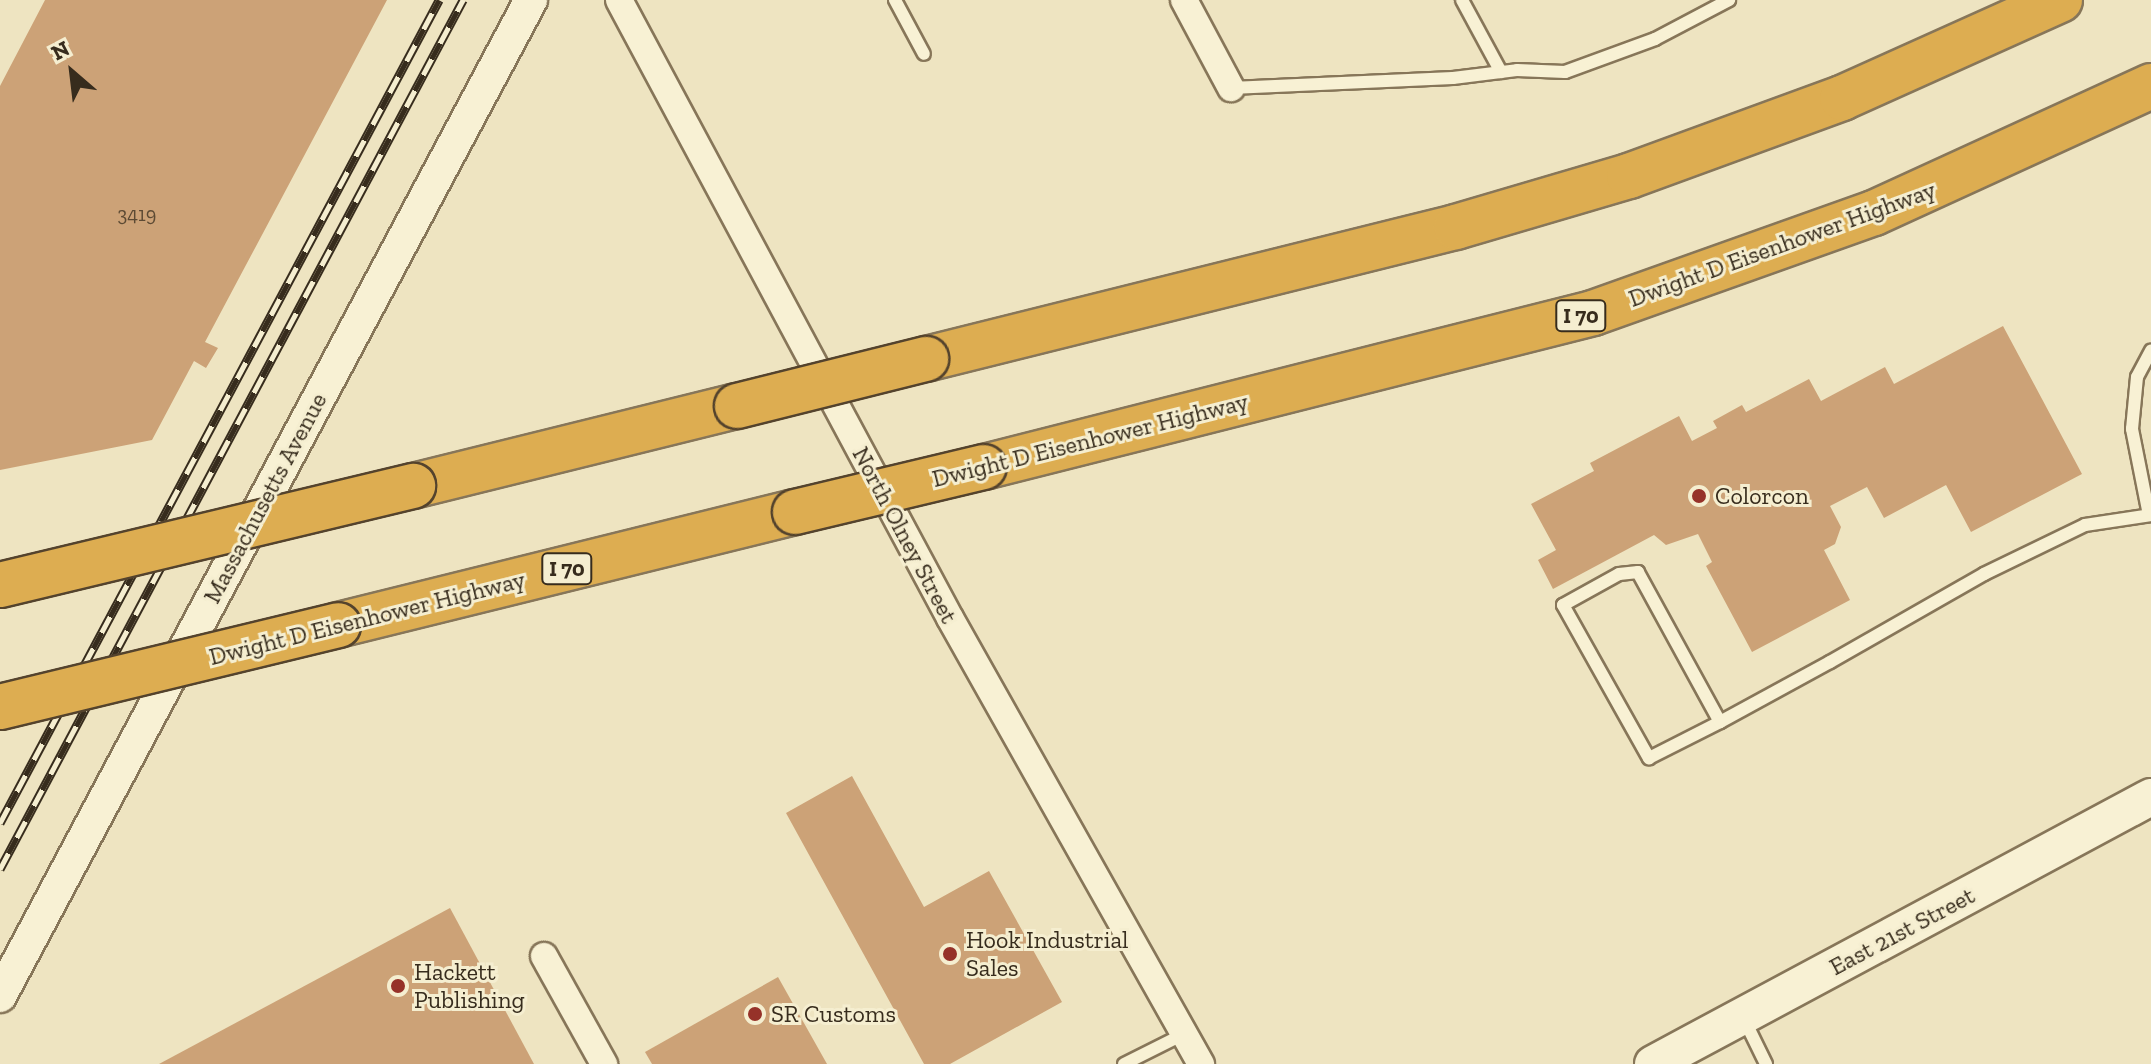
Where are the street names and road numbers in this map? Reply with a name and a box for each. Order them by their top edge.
street label: Dwight D Eisenhower Highway [1624,175,1940,313]
road number: I 70 [1555,298,1607,334]
street label: Dwight D Eisenhower Highway [929,387,1251,493]
street label: Massachusetts Avenue [197,388,333,608]
street label: North Olney Street [846,441,964,629]
road number: I 70 [541,551,593,587]
street label: Dwight D Eisenhower Highway [206,565,528,671]
street label: East 21st Street [1824,881,1980,981]

